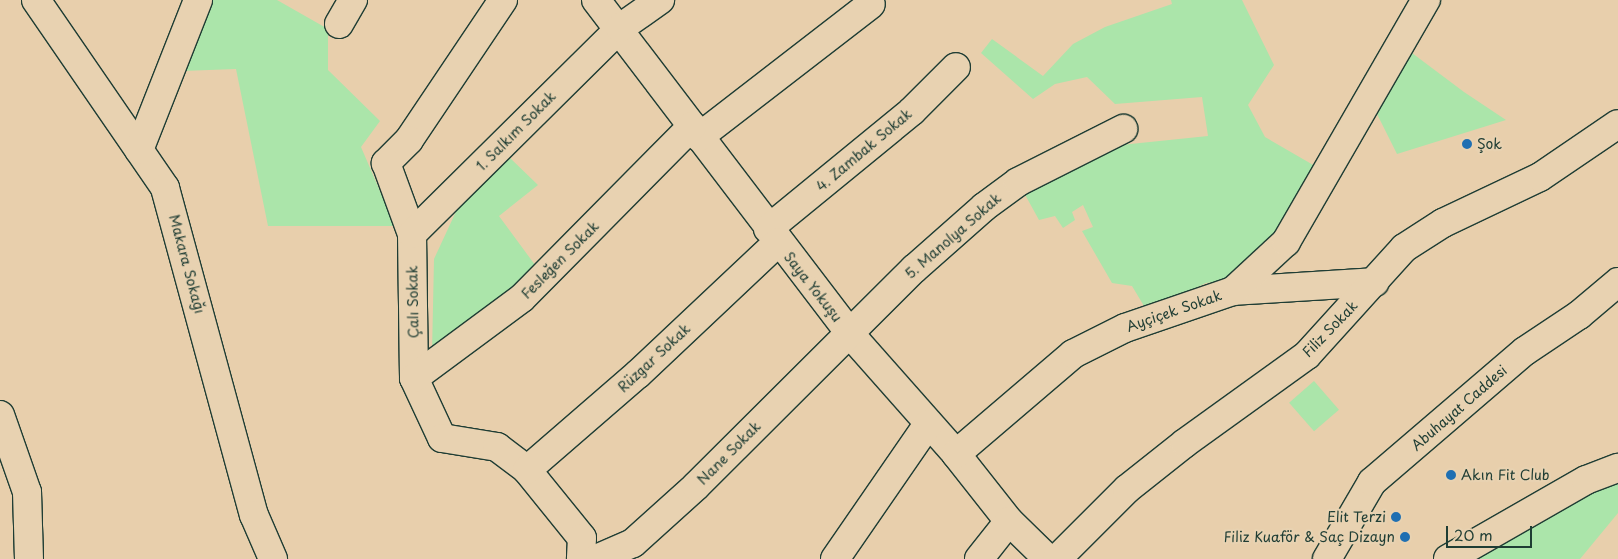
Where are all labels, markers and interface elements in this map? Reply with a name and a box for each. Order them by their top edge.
street label: 1. Salkım Sokak [472,87,560,175]
street label: 4. Zambak Sokak [813,105,915,195]
place label: Şok [1477,136,1502,152]
marker: Şok [1461,138,1473,150]
street label: 5. Manolya Sokak [901,189,1005,283]
street label: Makara Sokağı [166,212,208,316]
street label: Fesleğen Sokak [518,218,602,302]
street label: Saya Yokuşu [780,249,846,325]
street label: Çalı Sokak [404,265,422,339]
street label: Ayçiçek Sokak [1124,287,1224,335]
street label: Filiz Sokak [1299,297,1361,361]
street label: Rüzgar Sokak [614,320,694,396]
street label: Abuhayat Caddesi [1407,361,1511,455]
street label: Nane Sokak [694,418,764,488]
place label: Akın Fit Club [1461,467,1549,483]
marker: Akın Fit Club [1445,469,1457,481]
place label: Elit Terzi [1326,509,1386,525]
marker: Elit Terzi [1390,511,1402,523]
scale bar [1448,516,1534,548]
text: 20 m [1454,523,1493,546]
place label: Filiz Kuaför & Saç Dizayn [1224,529,1395,545]
marker: Filiz Kuaför & Saç Dizayn [1399,531,1411,543]

